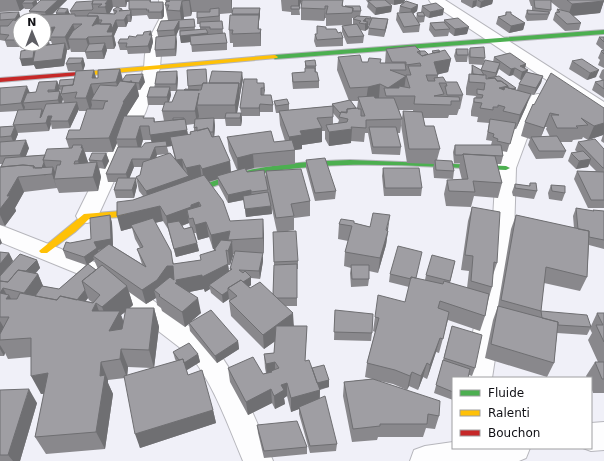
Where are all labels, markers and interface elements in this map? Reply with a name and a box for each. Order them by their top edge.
north arrow [12,12,52,52]
text: N [27,16,37,29]
legend [452,377,592,449]
text: Fluide [488,386,524,400]
text: Ralenti [488,406,530,420]
text: Bouchon [488,426,540,440]

